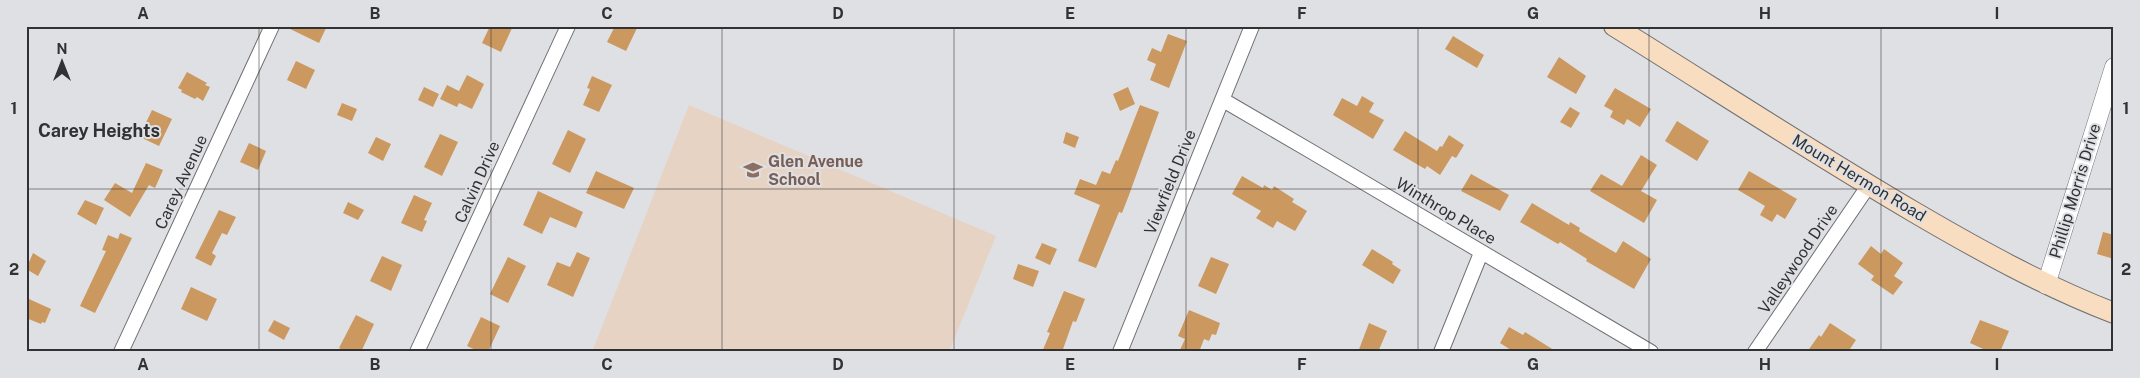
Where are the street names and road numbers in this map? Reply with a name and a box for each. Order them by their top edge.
street label: Phillip Morris Drive [2045,121,2105,261]
street label: Viewfield Drive [1140,127,1200,237]
street label: Mount Hermon Road [1789,130,1929,226]
street label: Carey Avenue [151,132,211,232]
street label: Calvin Drive [450,138,504,226]
street label: Winthrop Place [1392,174,1500,248]
street label: Valleywood Drive [1754,201,1842,317]

